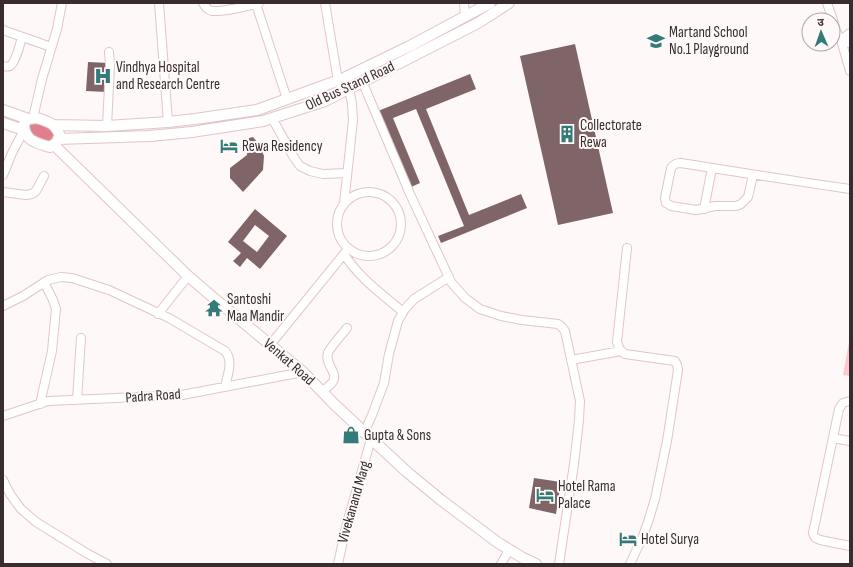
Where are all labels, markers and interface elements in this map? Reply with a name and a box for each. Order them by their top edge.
north arrow [801,12,841,52]
text: उ [817,16,825,29]
place label: Martand School No.1 Playground [669,23,749,59]
school or university icon: Martand School No.1 Playground [646,31,666,51]
street label: Old Bus Stand Road [302,57,398,115]
place label: Vindhya Hospital and Research Centre [116,58,220,94]
hospital icon: Vindhya Hospital and Research Centre [93,66,113,86]
place label: Collectorate Rewa [580,116,642,152]
building icon: Collectorate Rewa [557,124,577,144]
hotel icon: Rewa Residency [219,136,239,156]
place label: Rewa Residency [242,137,323,156]
place label: Santoshi Maa Mandir [227,290,285,326]
temple icon: Santoshi Maa Mandir [204,298,224,318]
street label: Venkat Road [259,334,319,390]
street label: Padra Road [125,385,181,407]
shop icon: Gupta & Sons [341,425,361,445]
place label: Gupta & Sons [364,426,431,445]
street label: Vivekanand Marg [333,459,375,545]
place label: Hotel Rama Palace [558,477,616,513]
hotel icon: Hotel Rama Palace [535,485,555,505]
hotel icon: Hotel Surya [618,529,638,549]
place label: Hotel Surya [641,530,699,549]

